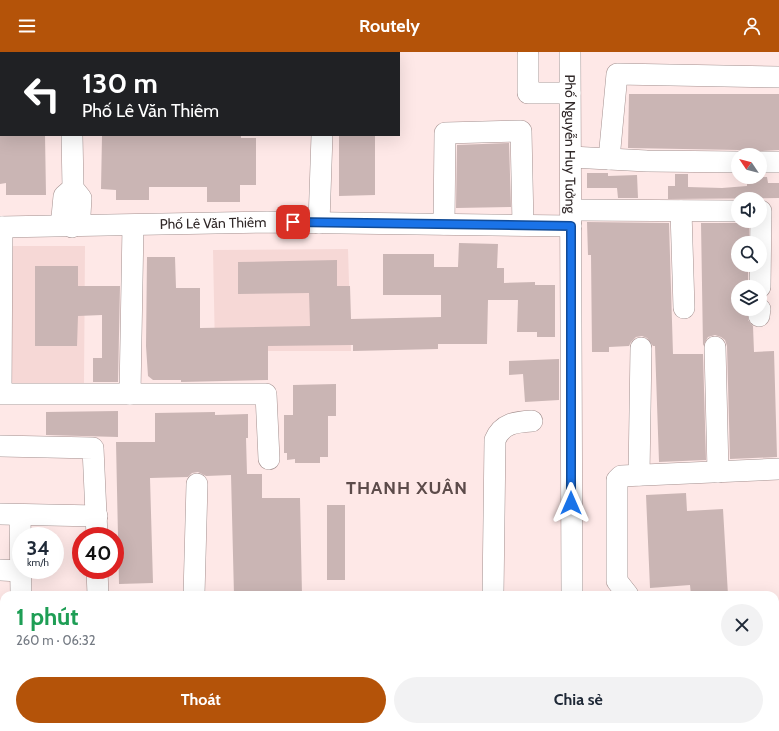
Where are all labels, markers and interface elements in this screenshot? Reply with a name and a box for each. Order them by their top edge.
icon: menu [16,15,38,37]
text: Routely [359,15,420,37]
icon: person [741,15,763,37]
text: 130 m [82,66,158,100]
icon: left [16,68,68,120]
street label: Phố Nguyễn Huy Tưởng [561,75,580,215]
text: Phố Lê Văn Thiêm [82,100,219,122]
north arrow [731,148,767,184]
map controls [731,148,767,316]
button: sound [731,192,767,228]
pin [276,205,310,239]
icon: arrive [282,211,304,233]
street label: Phố Lê Văn Thiêm [159,213,266,233]
button: search [731,236,767,272]
button: layers [731,280,767,316]
district label: THANH XUÂN [346,477,468,499]
position arrow [550,482,592,524]
speed limit sign: 40 [72,527,124,579]
text: 34 [26,536,50,560]
text: km/h [27,556,49,569]
text: 1 phút [16,602,79,631]
button: close [721,604,763,646]
text: 260 m · 06:32 [16,632,96,648]
button: Thoát [16,677,386,723]
button: Chia sẻ [394,677,763,723]

